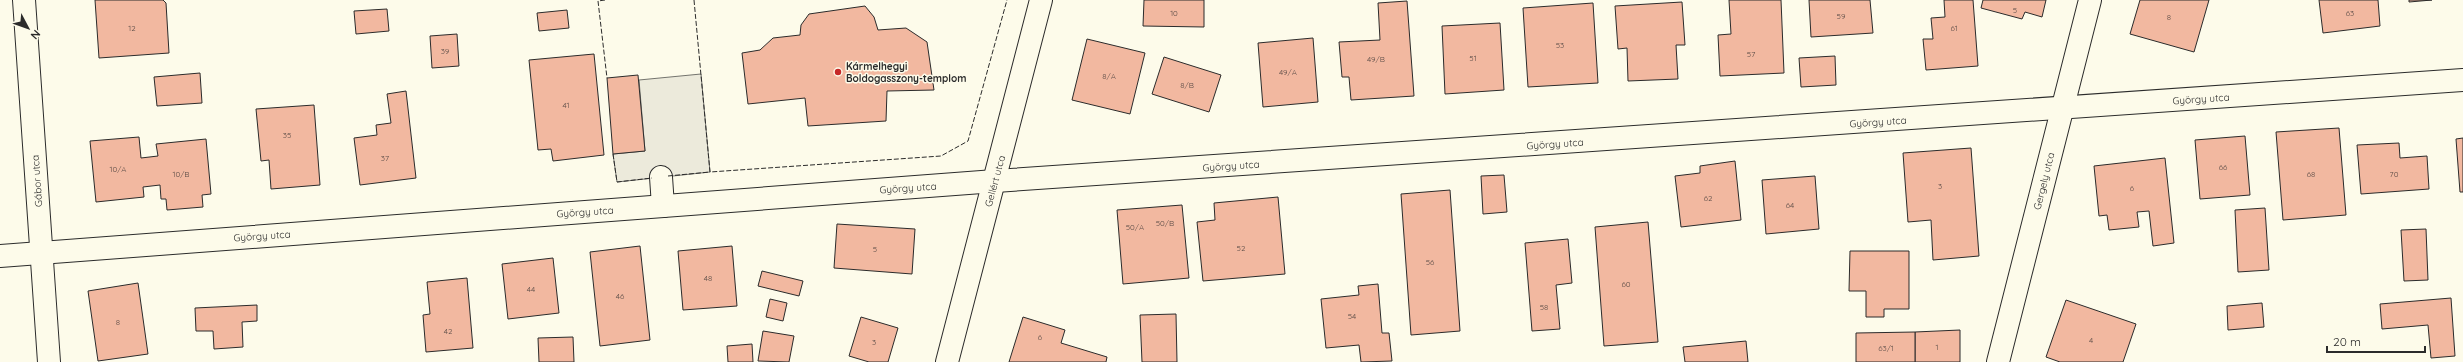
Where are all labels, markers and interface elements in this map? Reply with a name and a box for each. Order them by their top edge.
house number: 5 [2013,5,2017,15]
north arrow [8,8,48,48]
house number: 10 [1170,8,1178,18]
house number: 63 [2346,8,2354,18]
house number: 59 [1837,11,1846,21]
house number: 8 [2167,12,2171,22]
house number: 12 [128,23,136,33]
house number: 61 [1950,23,1958,33]
text: N [28,27,43,42]
house number: 53 [1556,40,1564,50]
house number: 39 [441,46,450,56]
house number: 57 [1747,49,1755,59]
house number: 51 [1469,53,1477,63]
house number: 49/B [1367,54,1385,64]
place label: Kármelhegyi Boldogasszony-templom [846,60,966,85]
marker: Kármelhegyi Boldogasszony-templom [833,67,843,77]
house number: 49/A [1279,67,1297,77]
house number: 8/A [1102,71,1116,81]
house number: 8/B [1180,80,1194,90]
street label: György utca [2172,91,2230,107]
house number: 41 [562,100,570,110]
street label: György utca [1849,114,1907,130]
house number: 35 [283,130,291,140]
street label: György utca [1526,136,1584,152]
street label: Gergely utca [2031,151,2057,211]
house number: 37 [381,153,389,163]
street label: Gellért utca [982,154,1008,208]
street label: Gábor utca [29,155,45,207]
street label: György utca [1202,158,1260,174]
house number: 66 [2219,162,2228,172]
house number: 10/A [109,164,127,174]
house number: 10/B [172,169,190,179]
house number: 68 [2307,169,2315,179]
house number: 70 [2390,169,2399,179]
street label: György utca [879,180,937,196]
house number: 3 [1938,181,1942,191]
house number: 6 [2130,183,2135,193]
house number: 62 [1704,193,1713,203]
house number: 64 [1786,200,1794,210]
street label: György utca [556,204,614,220]
house number: 50/B [1156,218,1174,228]
house number: 50/A [1126,222,1144,232]
street label: György utca [233,228,291,244]
house number: 52 [1237,243,1246,253]
house number: 5 [873,244,877,254]
house number: 56 [1426,257,1435,267]
house number: 48 [704,273,712,283]
house number: 60 [1621,279,1631,289]
house number: 44 [527,284,535,294]
house number: 46 [616,291,625,301]
house number: 58 [1540,302,1548,312]
house number: 54 [1348,311,1356,321]
house number: 8 [116,317,120,327]
house number: 42 [444,326,453,336]
scale bar [2327,328,2425,354]
house number: 6 [1038,332,1043,342]
text: 20 m [2333,334,2361,349]
house number: 4 [2089,335,2093,345]
house number: 3 [872,337,876,347]
house number: 1 [1936,342,1939,352]
house number: 63/1 [1878,343,1894,353]

